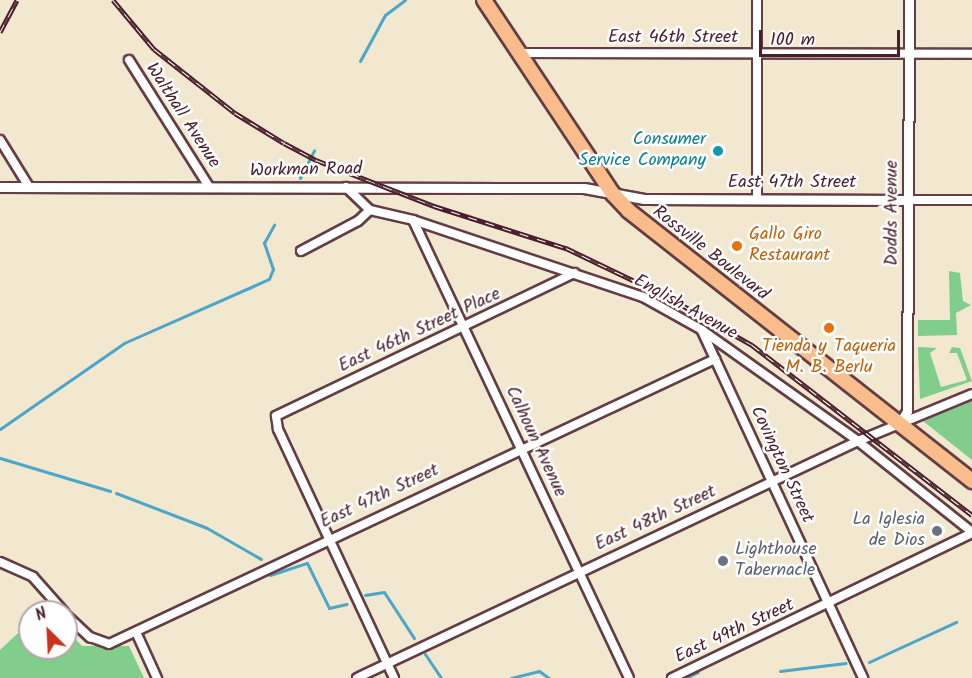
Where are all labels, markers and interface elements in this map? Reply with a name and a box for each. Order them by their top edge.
scale bar [762,18,903,56]
text: 100 m [770,26,815,55]
street label: East 46th Street [608,27,738,49]
street label: Walthall Avenue [140,59,224,173]
place label: Consumer Service Company [579,130,706,172]
marker: Consumer Service Company [711,144,725,158]
street label: Workman Road [250,159,362,183]
street label: Dodds Avenue [882,160,904,266]
street label: East 47th Street [728,172,856,194]
street label: Rossville Boulevard [647,202,773,306]
place label: Gallo Giro Restaurant [749,225,830,268]
marker: Gallo Giro Restaurant [730,239,744,253]
street label: English Avenue [630,271,740,345]
street label: East 46th Street Place [336,284,504,378]
marker: Tienda y Taqueria M. B. Berlu [822,321,836,335]
place label: Tienda y Taqueria M. B. Berlu [762,337,896,380]
street label: Calhoun Avenue [500,383,570,501]
street label: Covington Street [744,403,818,527]
street label: East 47th Street [317,460,443,534]
street label: East 48th Street [592,482,720,556]
place label: La Iglesia de Dios [852,510,925,552]
marker: La Iglesia de Dios [930,524,944,538]
place label: Lighthouse Tabernacle [735,540,817,582]
marker: Lighthouse Tabernacle [716,554,730,568]
street label: East 49th Street [672,595,798,669]
north arrow [18,600,78,660]
text: N [32,601,51,628]

